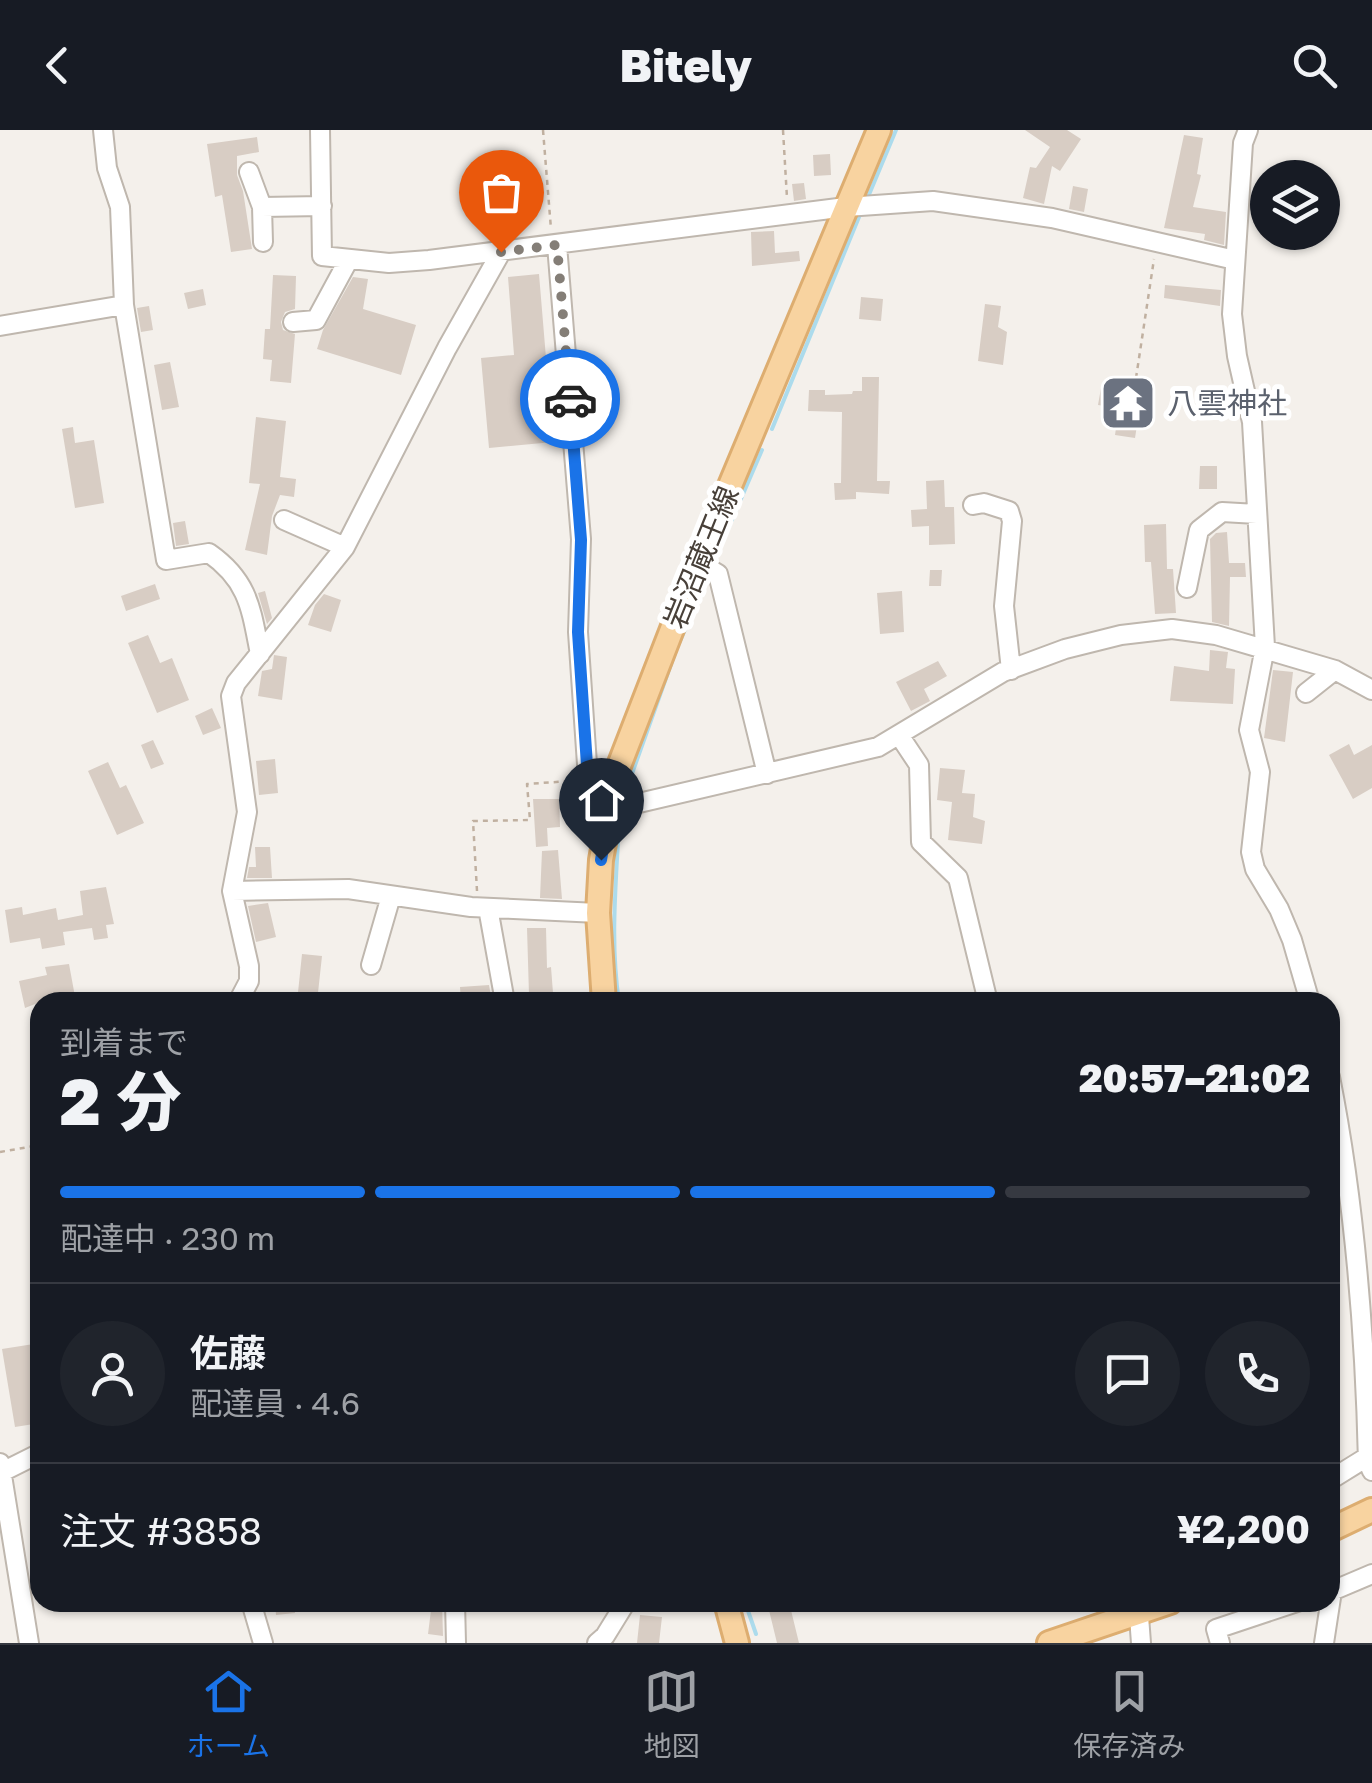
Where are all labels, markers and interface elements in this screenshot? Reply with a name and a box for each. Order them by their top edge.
icon: back [30,38,85,93]
text: Bitely [620,38,752,92]
icon: search [1287,38,1342,93]
pin [459,150,544,253]
map controls [1250,160,1340,250]
button: layers [1250,160,1340,250]
icon: bag [474,165,529,220]
courier [520,349,620,449]
icon: car [543,372,598,427]
temple icon: 八雲神社 [1098,373,1158,433]
place label: 八雲神社 [1167,385,1287,421]
street label: 岩沼蔵王線 [656,481,746,633]
pin [559,758,644,861]
icon: home [574,773,629,828]
text: 到着まで [60,1023,188,1061]
text: 20:57–21:02 [1079,1055,1310,1100]
text: 2 分 [60,1061,182,1139]
text: 配達中 · 230 m [60,1219,275,1257]
button: person [60,1321,165,1426]
button: chat [1075,1321,1180,1426]
button: phone [1205,1321,1310,1426]
text: 佐藤 [190,1330,266,1375]
text: 配達員 · 4.6 [190,1384,360,1422]
text: ¥2,200 [1177,1506,1310,1551]
text: 注文 #3858 [60,1508,262,1553]
tab: ホーム [187,1664,270,1764]
tab: 地図 [644,1664,700,1764]
tab: 保存済み [1073,1664,1185,1764]

